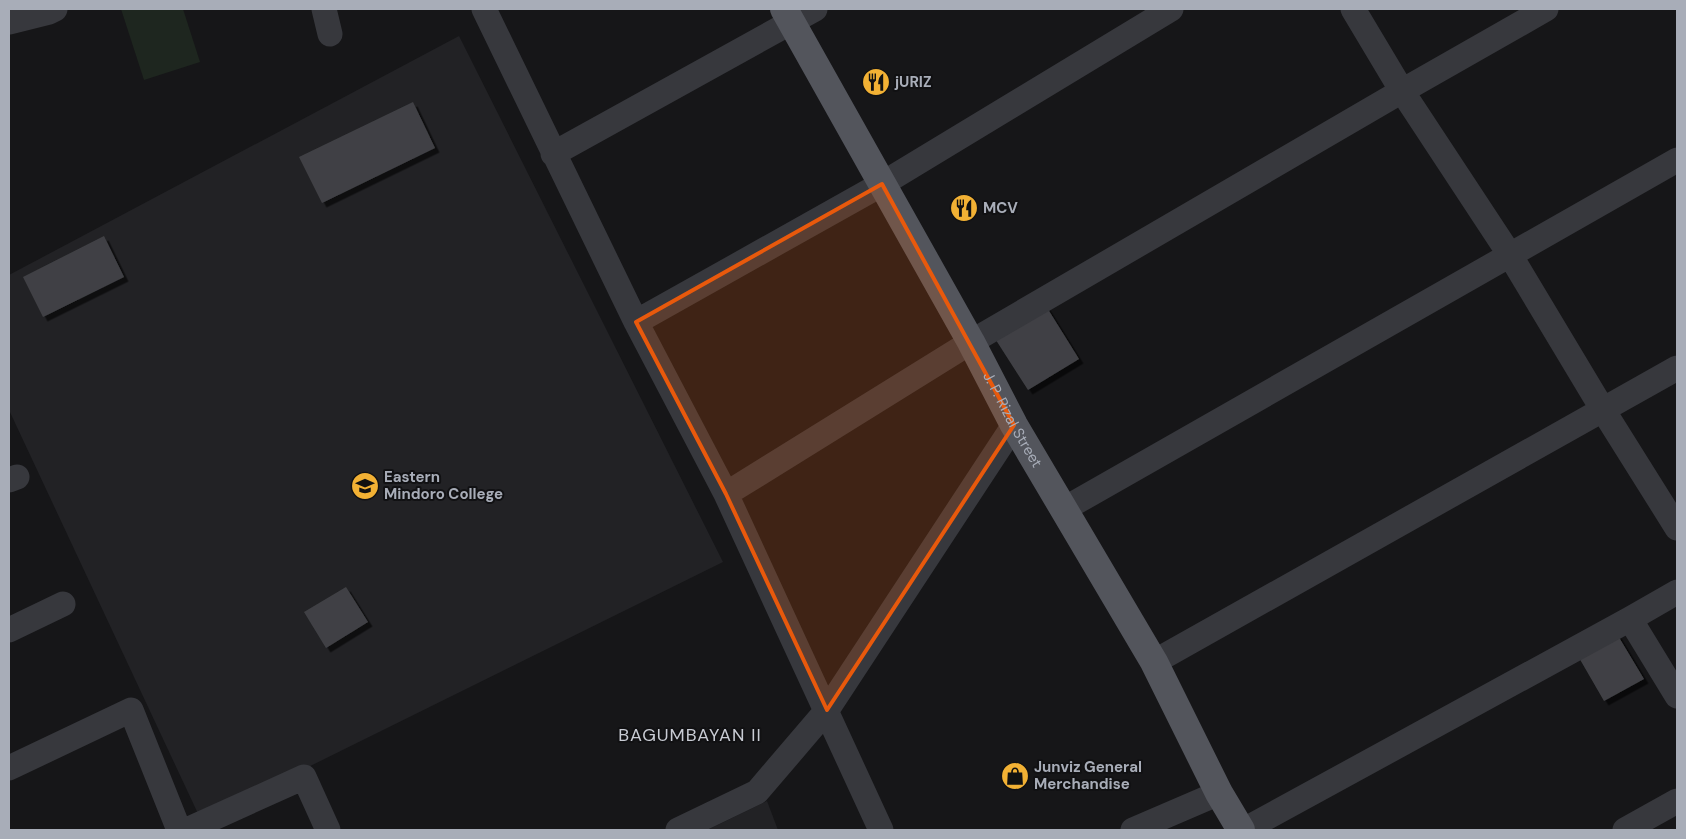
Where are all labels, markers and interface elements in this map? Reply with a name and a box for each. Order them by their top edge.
restaurant icon: jURIZ [861,67,891,97]
place label: jURIZ [894,72,932,92]
restaurant icon: MCV [949,193,979,223]
place label: MCV [983,198,1018,218]
street label: J. P. Rizal Street [978,368,1047,471]
place label: Eastern Mindoro College [384,467,503,504]
school or university icon: Eastern Mindoro College [350,471,380,501]
district label: BAGUMBAYAN II [618,723,762,747]
place label: Junviz General Merchandise [1034,757,1142,794]
shop icon: Junviz General Merchandise [1000,761,1030,791]

